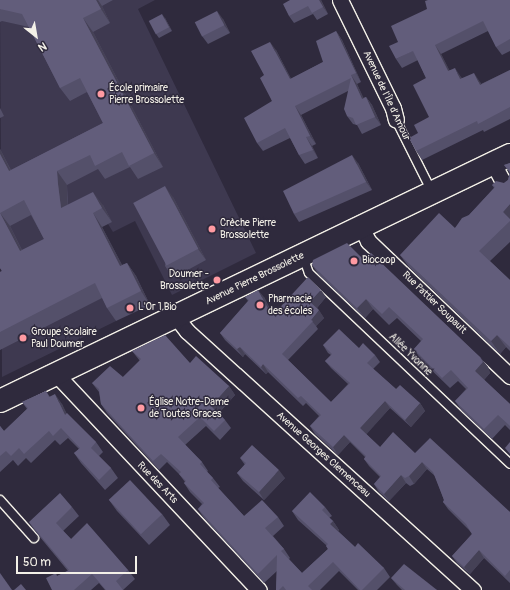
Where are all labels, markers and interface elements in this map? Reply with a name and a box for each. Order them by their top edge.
north arrow [16,16,56,56]
text: N [36,39,49,54]
street label: Avenue de l'Île d'Amour [360,49,412,143]
place label: École primaire Pierre Brossolette [109,82,184,106]
marker: École primaire Pierre Brossolette [96,89,106,99]
place label: Crèche Pierre Brossolette [220,217,276,240]
marker: Crèche Pierre Brossolette [207,224,217,234]
street label: Avenue Pierre Brossolette [204,250,306,308]
place label: Biocoop [362,255,395,267]
marker: Biocoop [349,256,359,266]
place label: Doumer - Brossolette [160,268,209,292]
street label: Rue Pattier Soupault [399,269,469,337]
marker: Doumer - Brossolette [212,275,222,285]
place label: Pharmacie des écoles [268,293,312,316]
marker: Pharmacie des écoles [255,300,265,310]
place label: L'Or 1 Bio [138,302,177,314]
marker: L'Or 1 Bio [125,303,135,313]
place label: Groupe Scolaire Paul Doumer [31,326,97,350]
street label: Allée Yvonne [386,331,434,379]
marker: Groupe Scolaire Paul Doumer [18,333,28,343]
place label: Église Notre-Dame de Toutes Graces [149,396,229,420]
marker: Église Notre-Dame de Toutes Graces [136,403,146,413]
street label: Avenue Georges Clemenceau [274,410,372,500]
street label: Rue des Arts [134,460,180,506]
scale bar [18,548,139,574]
text: 50 m [23,555,51,570]

